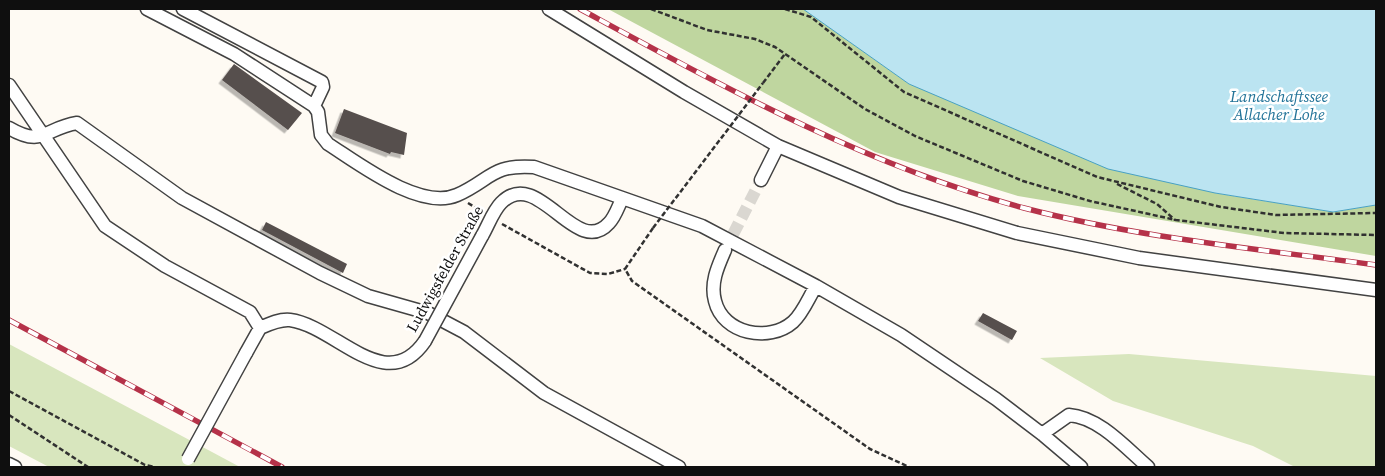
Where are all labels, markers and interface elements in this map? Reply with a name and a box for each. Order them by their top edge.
water label: Landschaftssee Allacher Lohe [1229,85,1328,125]
street label: Ludwigsfelder Straße [401,201,488,336]

